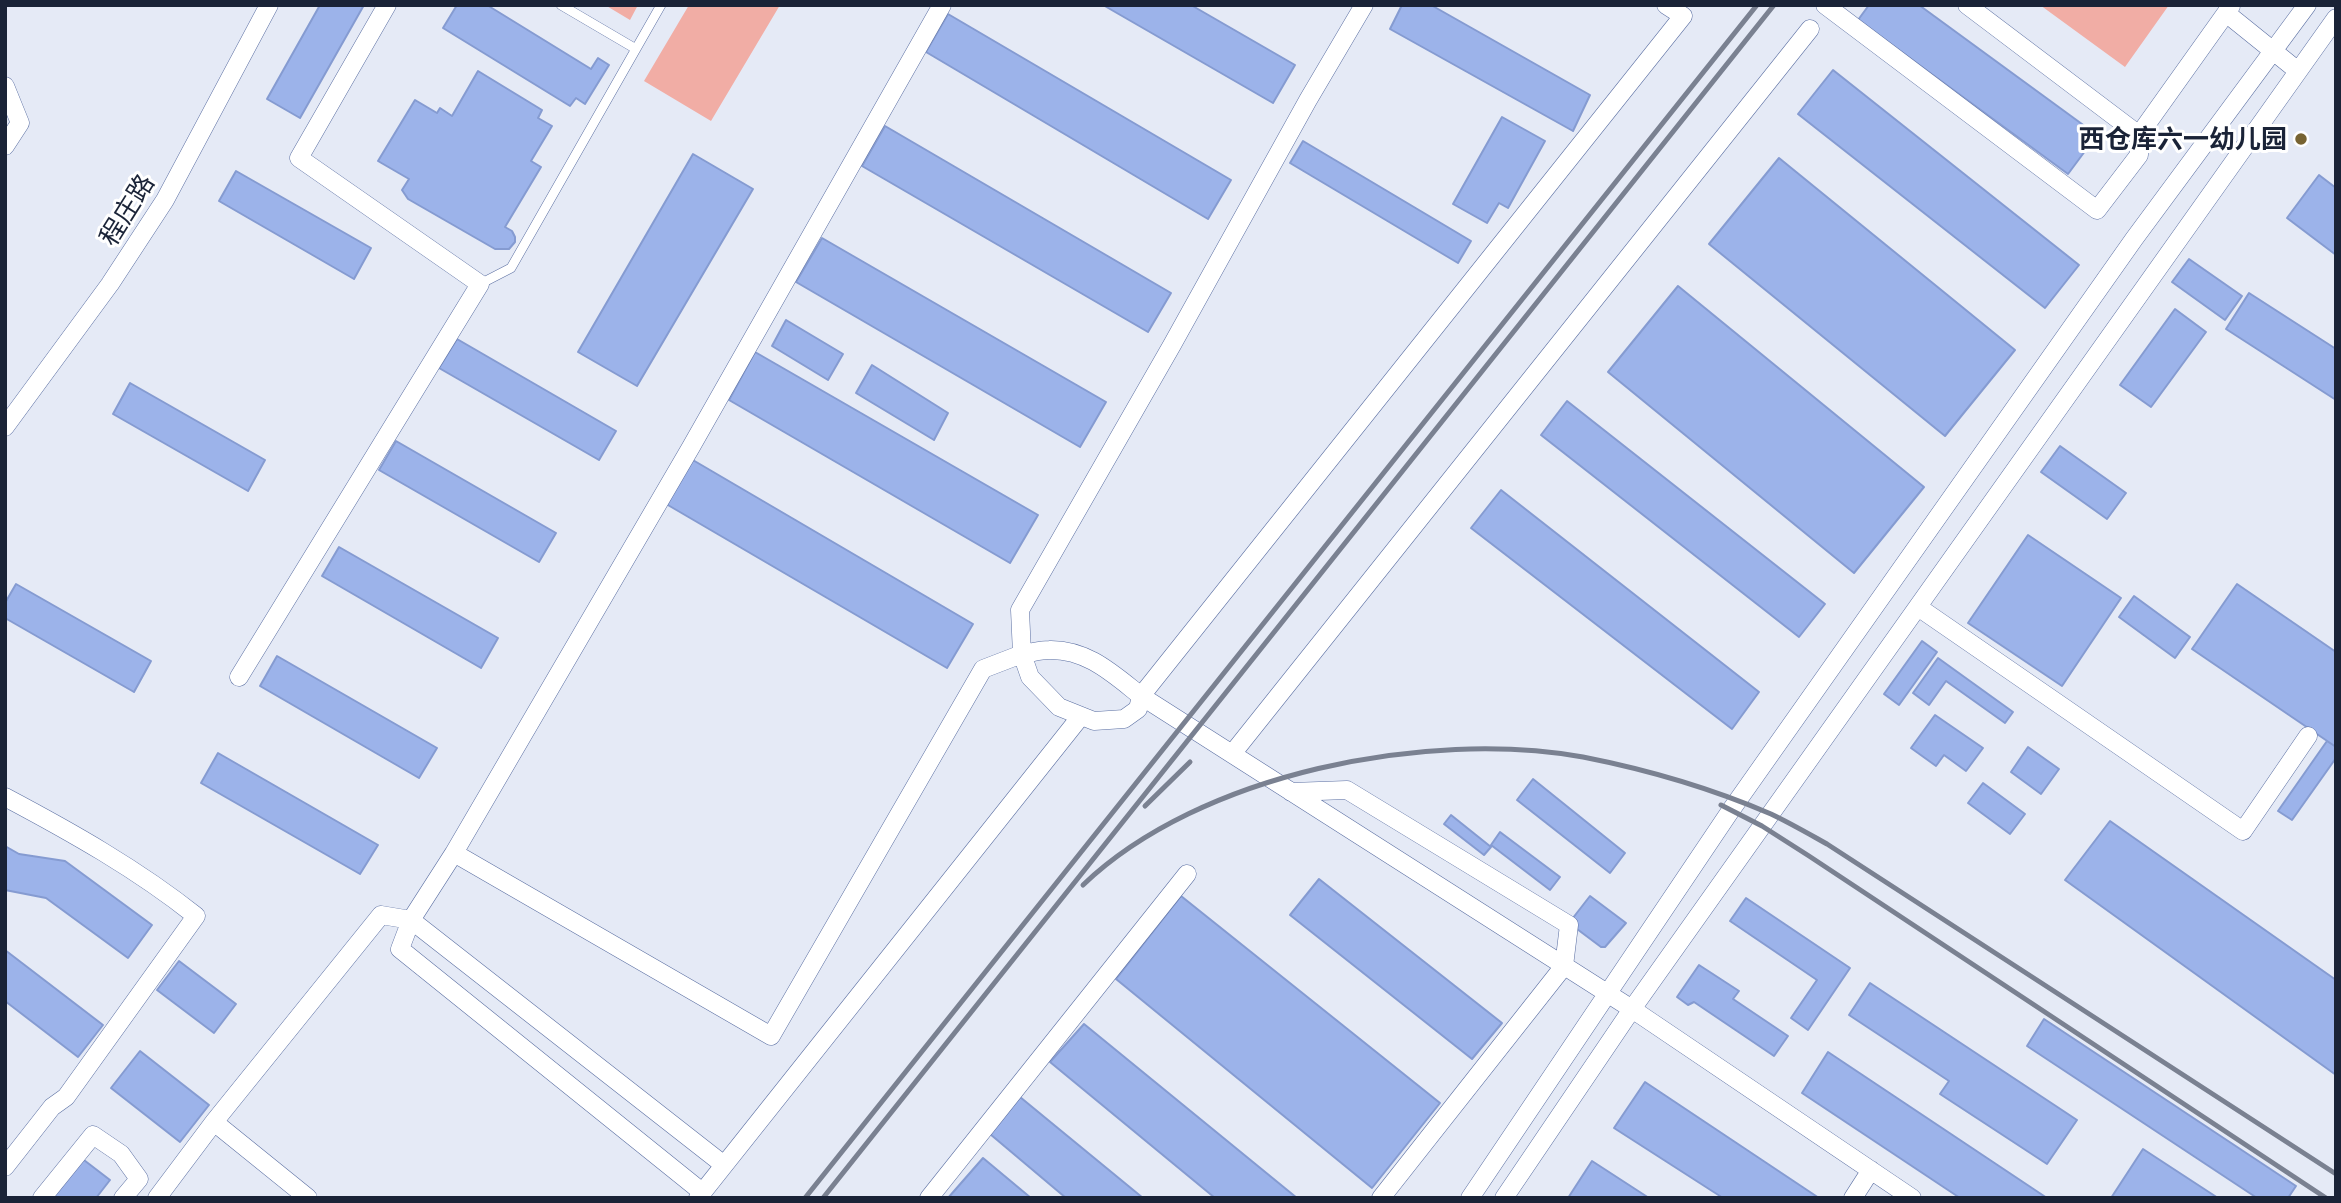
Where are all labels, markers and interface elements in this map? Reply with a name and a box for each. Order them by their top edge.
place label: 西仓库六一幼儿园 [2079,123,2287,155]
marker: 西仓库六一幼儿园 [2293,131,2309,147]
street label: 程庄路 [93,169,161,251]

